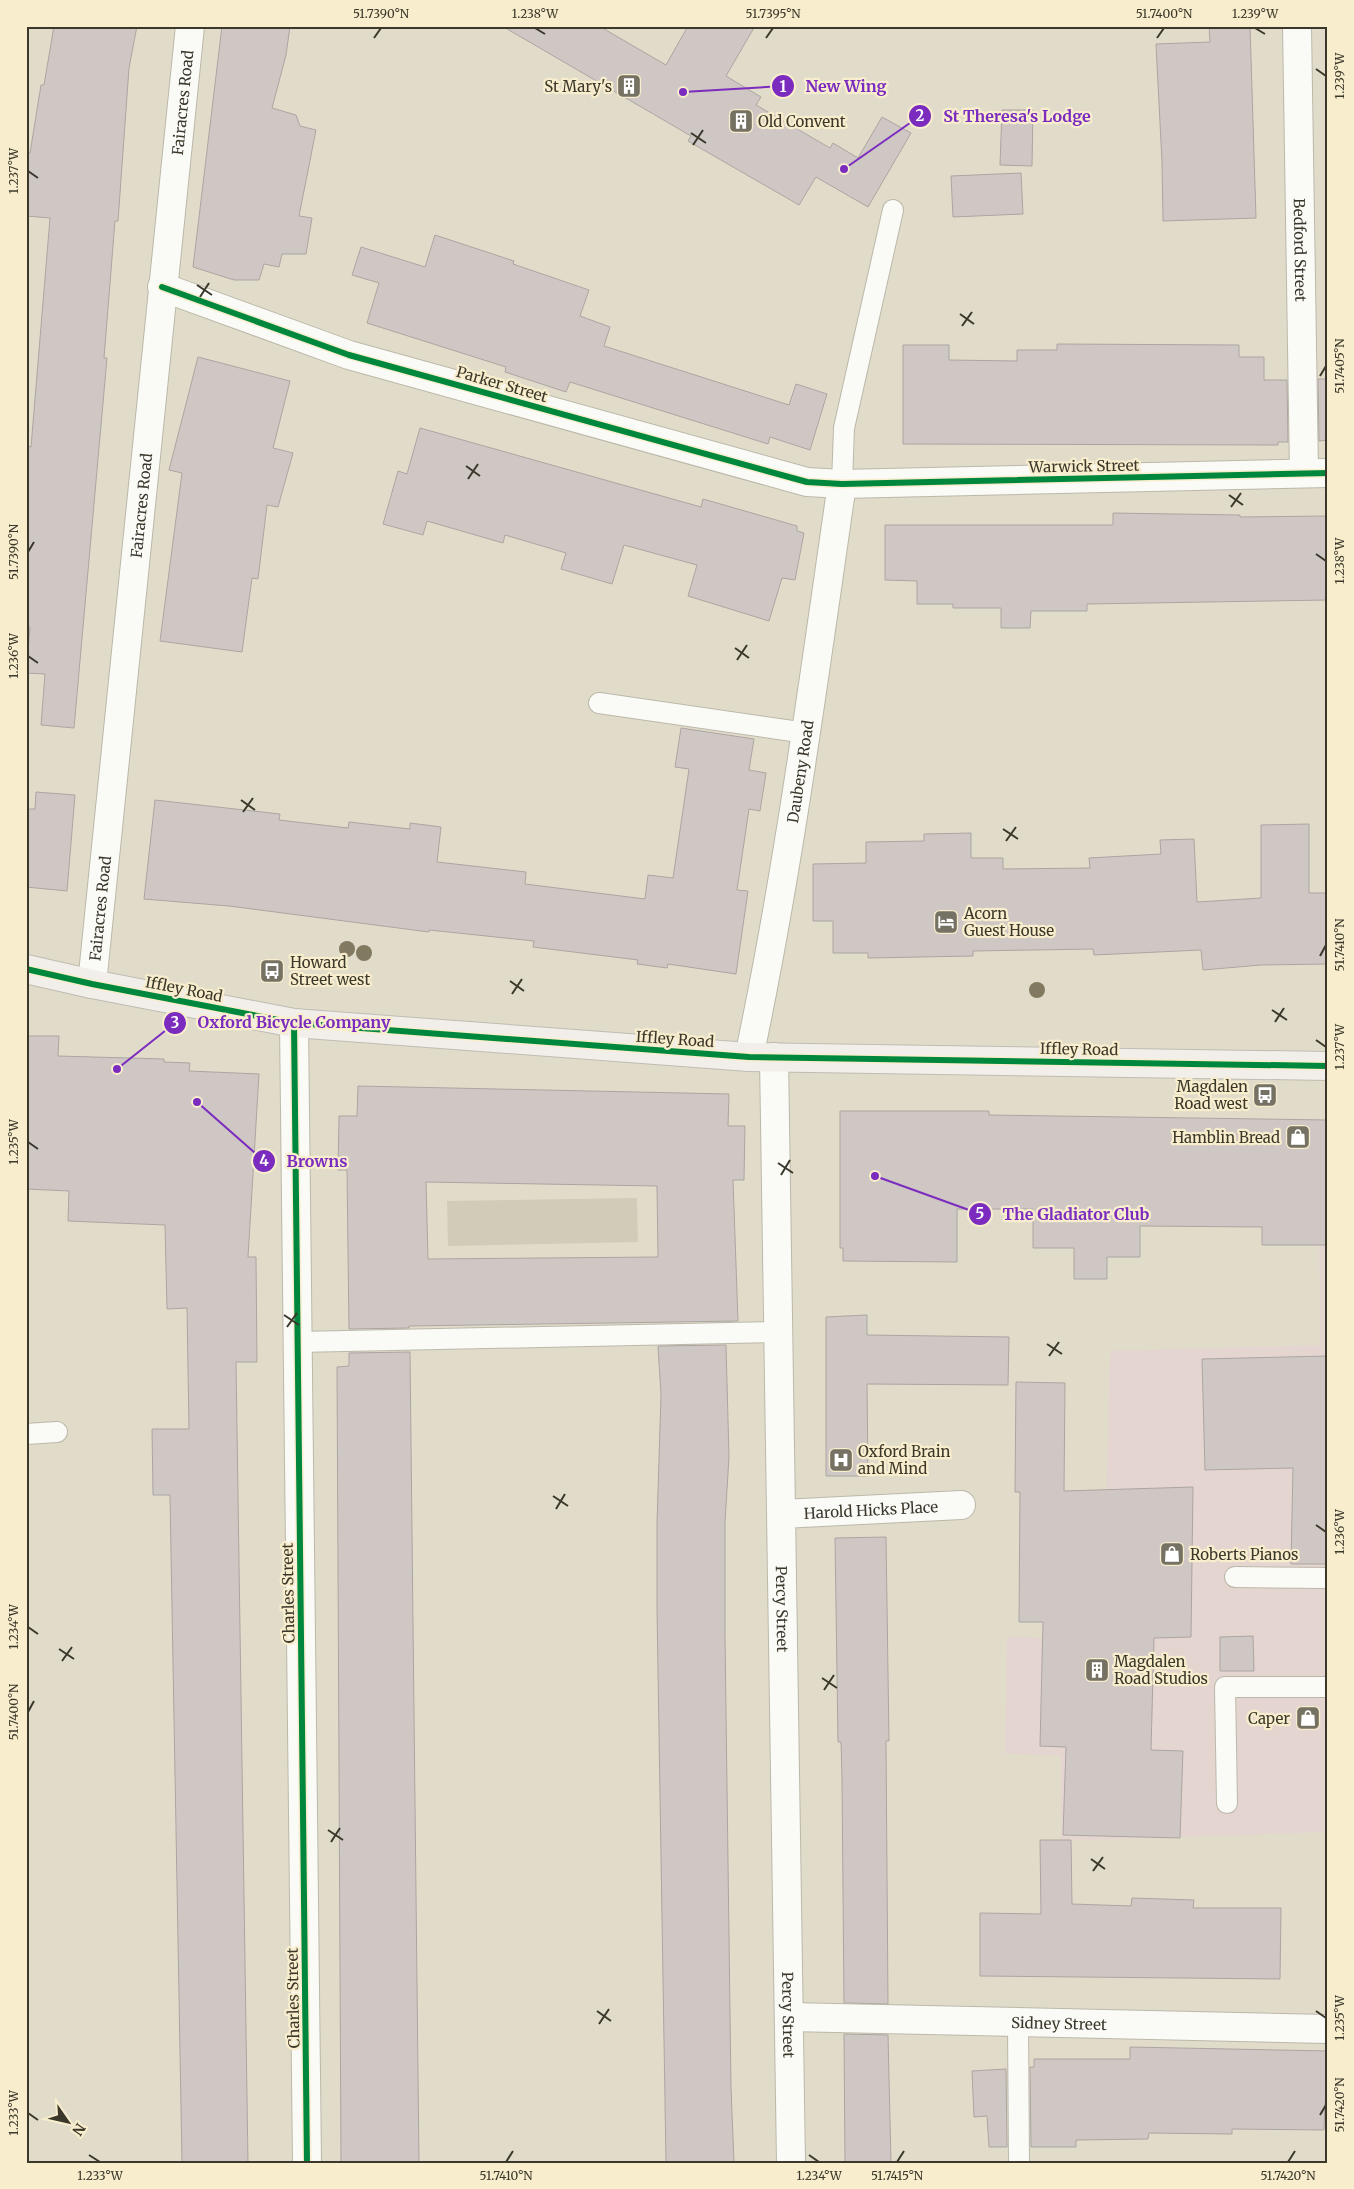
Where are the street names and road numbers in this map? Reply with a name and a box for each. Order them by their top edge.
street label: Fairacres Road [167,49,197,156]
street label: Bedford Street [1290,198,1311,302]
street label: Parker Street [454,362,550,406]
street label: Fairacres Road [126,452,156,559]
street label: Warwick Street [1028,456,1140,476]
street label: Daubeny Road [783,719,817,824]
street label: Fairacres Road [85,855,115,962]
street label: Iffley Road [144,972,224,1006]
street label: Iffley Road [635,1027,715,1051]
street label: Iffley Road [1040,1039,1118,1059]
street label: Harold Hicks Place [803,1497,939,1522]
street label: Charles Street [278,1542,298,1643]
street label: Percy Street [772,1566,793,1652]
street label: Charles Street [283,1947,303,2048]
street label: Percy Street [779,1972,799,2058]
street label: Sidney Street [1011,2012,1107,2034]

